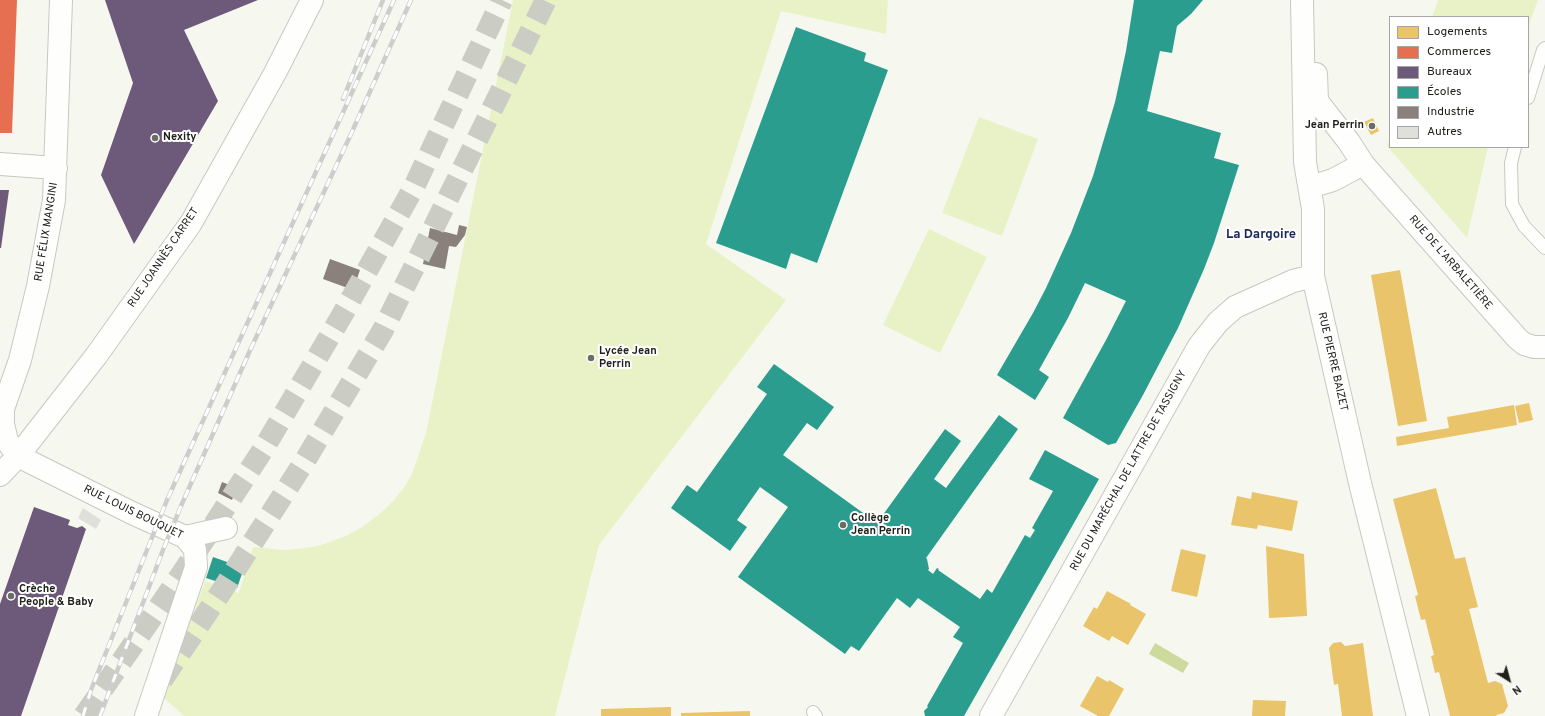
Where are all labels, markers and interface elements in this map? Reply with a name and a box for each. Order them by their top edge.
legend [1389,16,1529,148]
text: Logements [1427,24,1487,40]
text: Commerces [1427,44,1491,60]
text: Bureaux [1427,64,1472,80]
text: Écoles [1427,84,1462,100]
text: Industrie [1427,104,1475,120]
place label: Jean Perrin [1305,119,1364,133]
marker: Jean Perrin [1367,121,1377,131]
text: Autres [1427,124,1462,140]
place label: Nexity [163,131,197,145]
marker: Nexity [150,133,160,143]
street label: RUE FÉLIX MANGINI [33,181,61,283]
street label: RUE JOANNÈS CARRET [126,206,202,310]
street label: RUE DE L'ARBALETIÈRE [1406,213,1494,313]
district label: La Dargoire [1226,227,1296,243]
street label: RUE PIERRE BAIZET [1314,311,1350,413]
place label: Lycée Jean Perrin [599,345,657,371]
marker: Lycée Jean Perrin [586,353,596,363]
street label: RUE DU MARÉCHAL DE LATTRE DE TASSIGNY [1068,368,1190,574]
street label: RUE LOUIS BOUQUET [81,483,185,543]
place label: Collège Jean Perrin [851,512,910,538]
marker: Collège Jean Perrin [838,520,848,530]
place label: Crèche People & Baby [19,583,94,609]
marker: Crèche People & Baby [6,591,16,601]
north arrow [1489,660,1529,700]
text: N [1509,682,1524,698]

